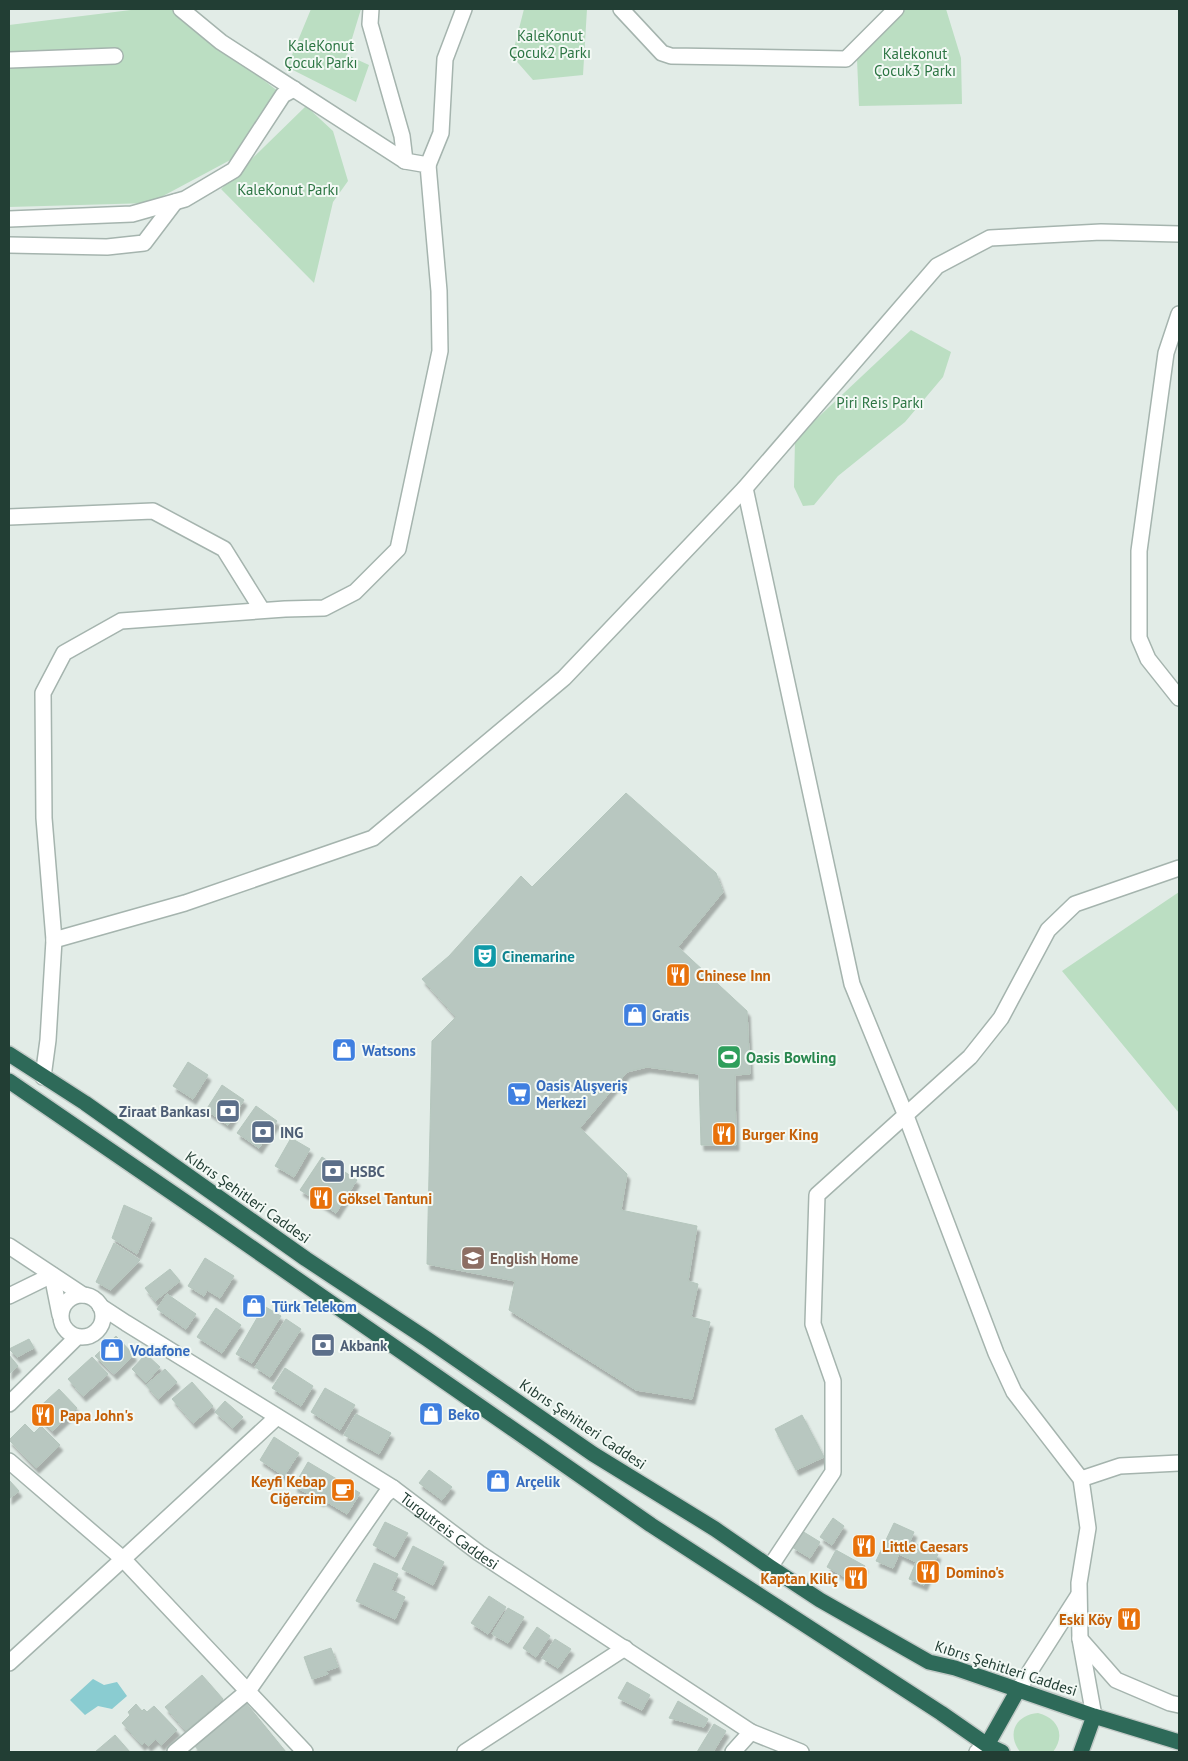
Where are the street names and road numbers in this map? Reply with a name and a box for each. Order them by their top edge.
street label: Kıbrıs Şehitleri Caddesi [182,1147,314,1247]
street label: Kıbrıs Şehitleri Caddesi [516,1375,650,1473]
street label: Turgutreis Caddesi [397,1488,503,1573]
street label: Kıbrıs Şehitleri Caddesi [932,1636,1080,1700]

